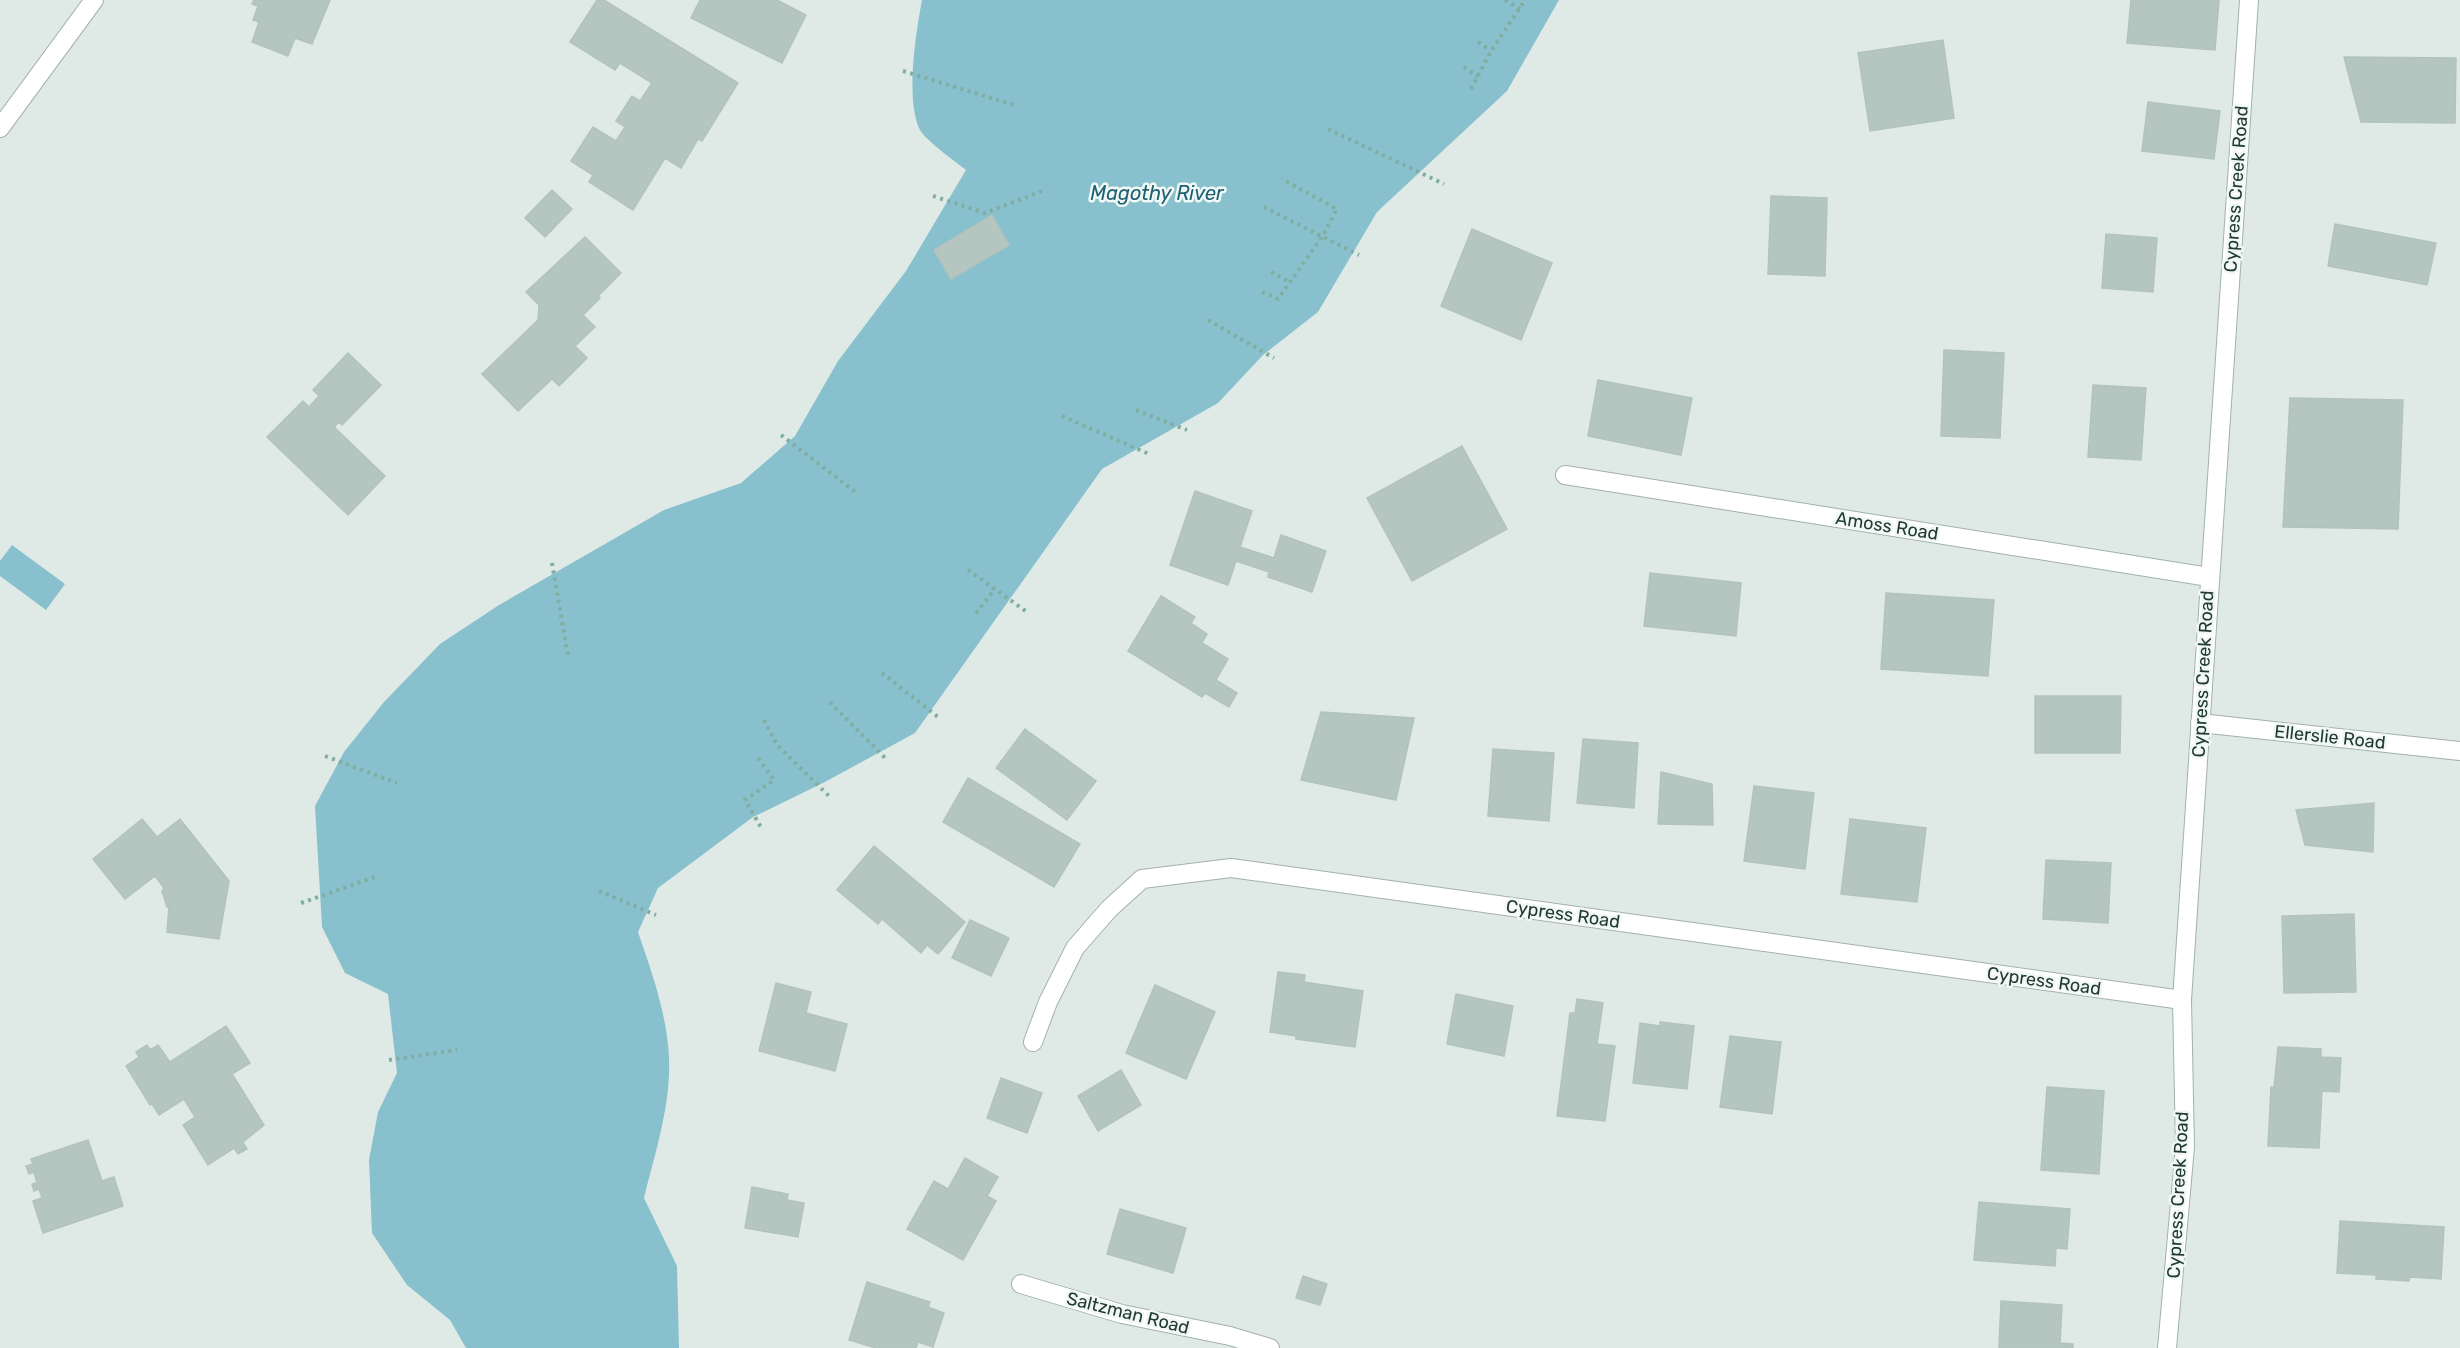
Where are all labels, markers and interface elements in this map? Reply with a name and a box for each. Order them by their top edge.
street label: Cypress Creek Road [2219,105,2253,273]
water label: Magothy River [1090,181,1225,205]
street label: Amoss Road [1834,507,1940,545]
street label: Cypress Creek Road [2188,590,2218,758]
street label: Ellerslie Road [2273,720,2387,754]
street label: Cypress Road [1505,895,1621,933]
street label: Cypress Road [1986,962,2102,1000]
street label: Cypress Creek Road [2163,1111,2193,1279]
street label: Saltzman Road [1064,1287,1192,1339]

